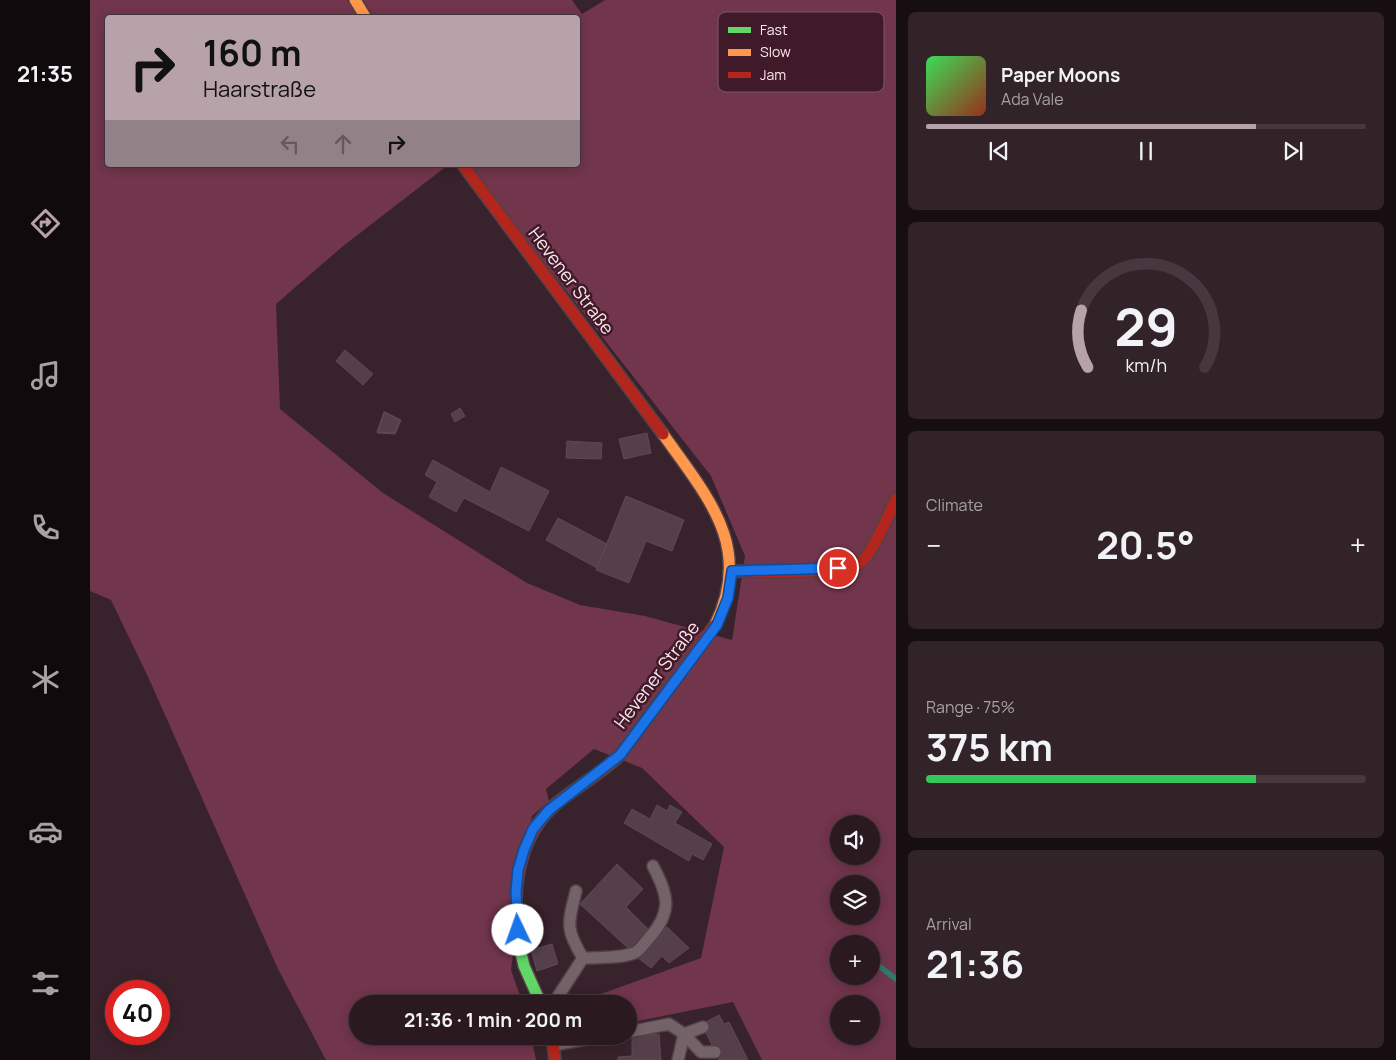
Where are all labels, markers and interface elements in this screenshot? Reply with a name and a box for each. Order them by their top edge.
legend [718,12,884,92]
text: Fast [760,20,788,39]
text: 160 m [203,29,302,77]
icon: right [120,35,185,100]
text: Slow [760,42,791,61]
text: 21:35 [17,59,73,89]
text: Paper Moons [1001,62,1120,88]
text: Jam [760,65,786,84]
text: Haarstraße [203,74,316,104]
text: Ada Vale [1001,88,1064,110]
icon: left [276,130,304,158]
icon: ahead [329,130,357,158]
icon: right [382,130,410,158]
icon: previous [985,137,1013,165]
icon: pause [1132,137,1160,165]
icon: next [1279,137,1307,165]
icon: directions [28,206,63,241]
street label: Hevener Straße [524,222,620,339]
text: 29 [1114,291,1178,362]
text: km/h [1125,353,1167,377]
icon: music [28,358,63,393]
text: Climate [926,494,983,516]
icon: phone [28,510,63,545]
text: 20.5° [1096,518,1195,570]
text: − [926,526,941,564]
text: + [1350,526,1366,564]
pin [817,547,859,589]
icon: arrive [824,554,852,582]
street label: Hevener Straße [608,616,704,733]
icon: climate [28,662,63,697]
text: Range · 75% [926,696,1015,718]
text: 375 km [926,720,1053,772]
icon: car [28,814,63,849]
map controls [830,815,880,1045]
button: sound [830,815,880,865]
button: layers [830,875,880,925]
position arrow [491,903,543,955]
text: Arrival [926,913,972,935]
button: + [830,935,880,985]
text: 21:36 [926,937,1024,989]
icon: filters [28,966,63,1001]
speed limit sign: 40 [105,980,170,1045]
button: − [830,995,880,1045]
text: 21:36 · 1 min · 200 m [404,1007,582,1033]

